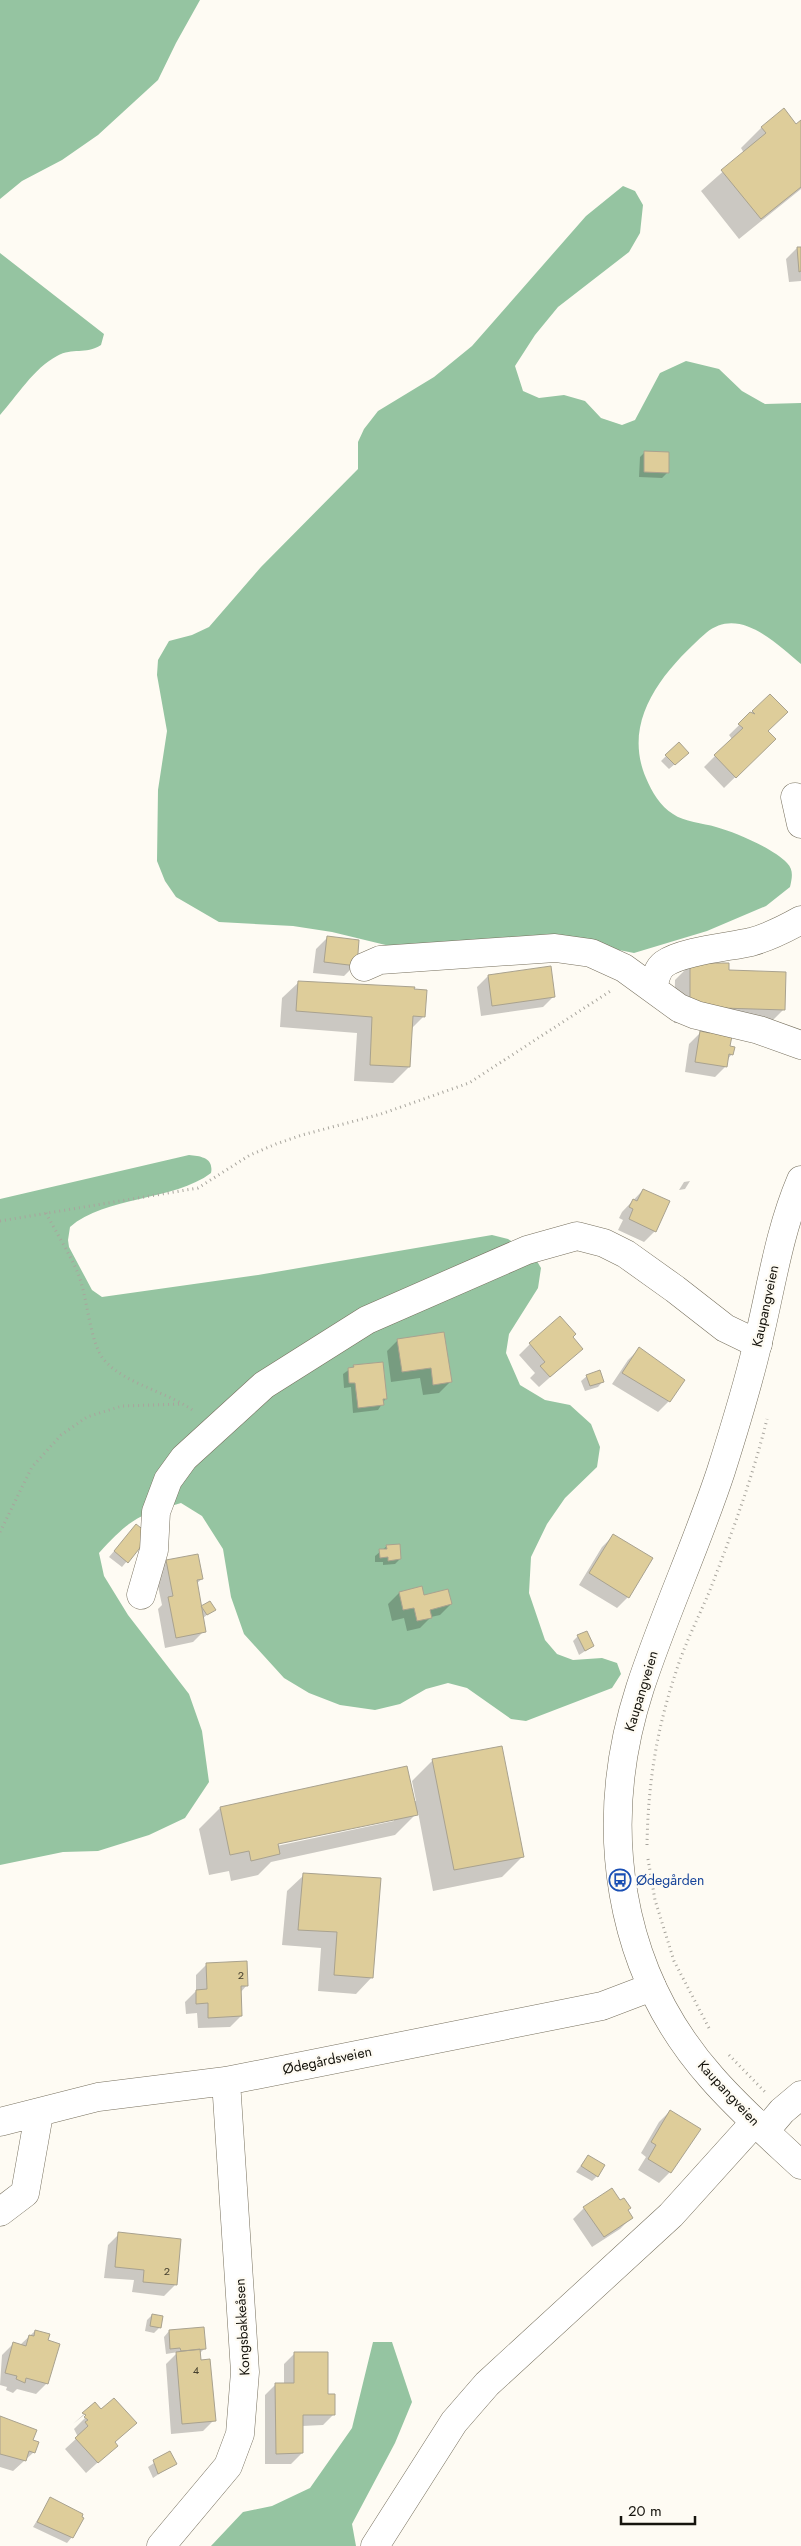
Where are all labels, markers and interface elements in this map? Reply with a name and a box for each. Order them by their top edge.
street label: Kaupangveien [747,1263,783,1349]
street label: Kaupangveien [619,1648,663,1734]
bus stop icon: Ødegården [608,1868,632,1892]
place label: Ødegården [636,1870,704,1890]
house number: 2 [238,1967,244,1983]
street label: Ødegårdsveien [281,2041,373,2079]
street label: Kaupangveien [693,2056,765,2130]
house number: 2 [164,2263,170,2279]
street label: Kongsbakkeåsen [229,2278,255,2376]
house number: 4 [193,2362,200,2378]
scale bar [621,2494,695,2526]
text: 20 m [628,2500,662,2522]

